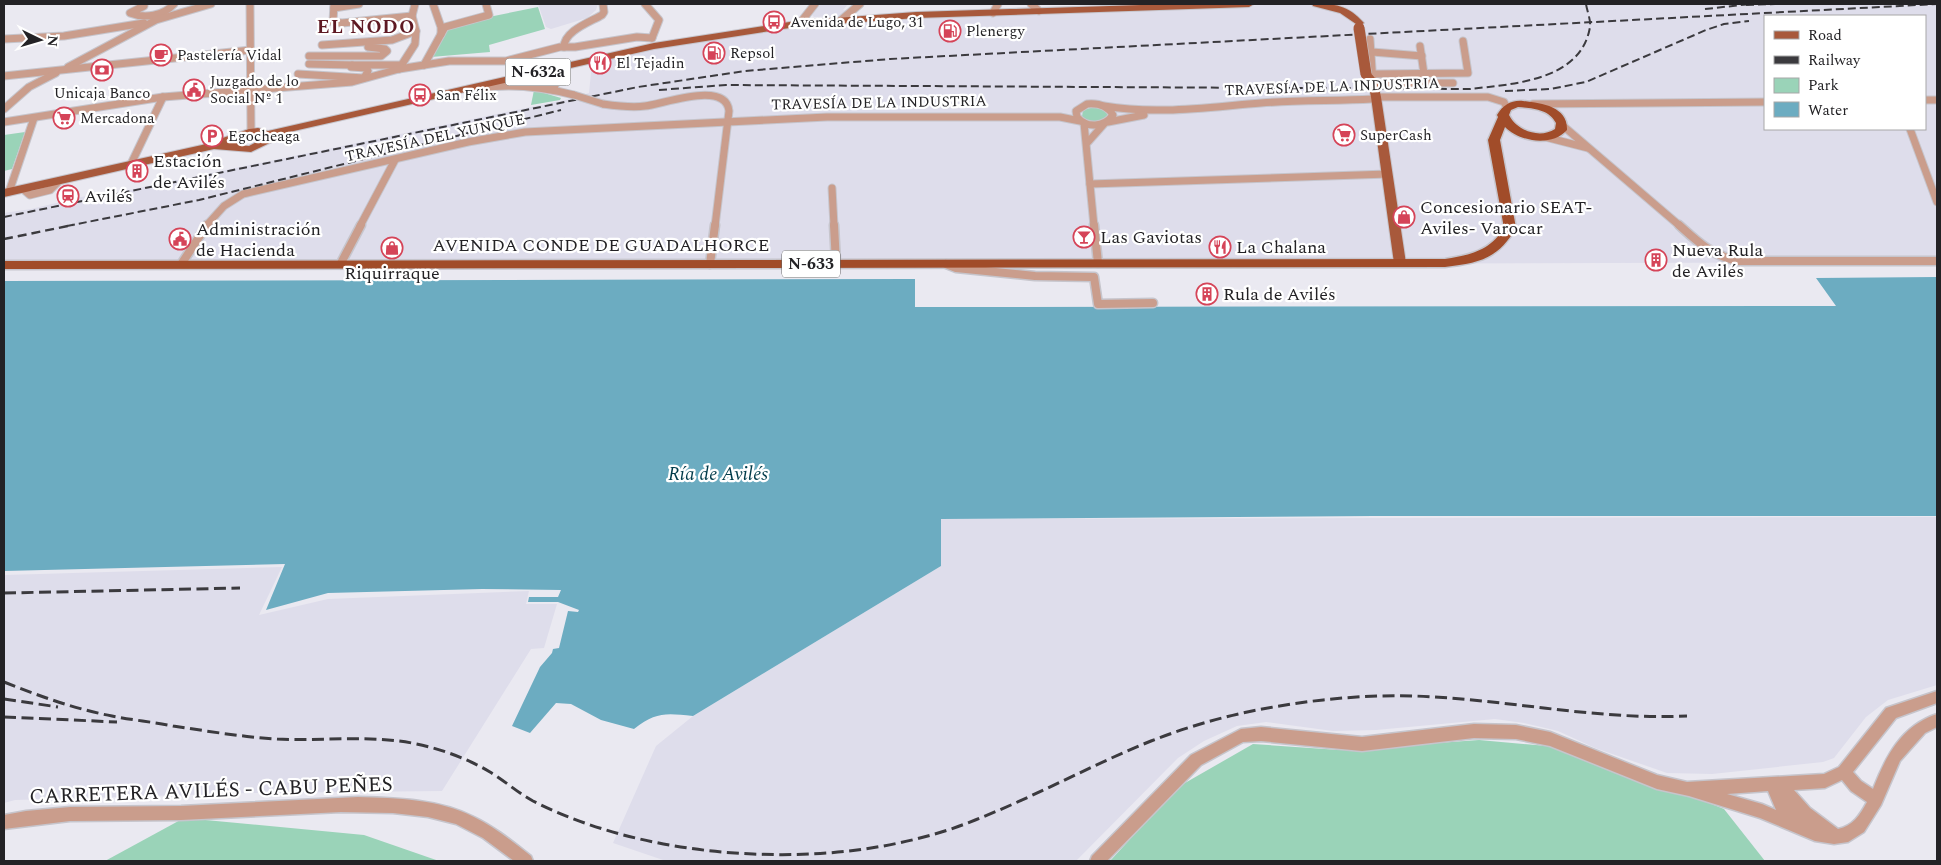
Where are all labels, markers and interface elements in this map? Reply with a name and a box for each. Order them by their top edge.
bus stop icon: Avenida de Lugo, 31 [762,10,786,34]
place label: Avenida de Lugo, 31 [790,11,924,34]
district label: EL NODO [317,13,415,42]
north arrow [15,15,65,65]
legend [1764,15,1926,130]
fuel station icon: Plenergy [938,19,962,43]
place label: Plenergy [966,20,1025,43]
text: Road [1808,24,1842,47]
text: N [41,34,63,48]
fuel station icon: Repsol [702,41,726,65]
place label: Repsol [730,42,775,65]
cafe icon: Pastelería Vidal [149,43,173,67]
place label: Pastelería Vidal [177,44,282,67]
text: Railway [1808,49,1861,72]
restaurant icon: El Tejadin [588,51,612,75]
place label: El Tejadin [616,52,685,75]
bank icon: Unicaja Banco [90,58,114,82]
road number: N-632a [506,58,570,86]
place label: Juzgado de lo Social Nº 1 [210,70,299,110]
street label: TRAVESÍA DE LA INDUSTRIA [1224,72,1440,102]
text: Park [1808,74,1839,97]
public building icon: Juzgado de lo Social Nº 1 [182,78,206,102]
place label: Unicaja Banco [54,82,150,105]
bus stop icon: San Félix [408,83,432,107]
place label: San Félix [436,84,497,107]
street label: TRAVESÍA DE LA INDUSTRIA [771,90,987,116]
text: Water [1808,99,1848,122]
supermarket icon: Mercadona [52,106,76,130]
place label: Mercadona [80,107,155,130]
street label: TRAVESÍA DEL YUNQUE [343,108,527,168]
supermarket icon: SuperCash [1332,123,1356,147]
parking icon: Egocheaga [200,124,224,148]
place label: SuperCash [1360,124,1432,147]
place label: Egocheaga [228,125,301,148]
place label: Estación de Avilés [153,148,225,196]
building icon: Estación de Avilés [125,159,149,183]
place label: Avilés [84,183,133,210]
station icon: Avilés [56,184,80,208]
place label: Concesionario SEAT- Aviles- Varocar [1420,194,1592,242]
shop icon: Concesionario SEAT- Aviles- Varocar [1392,205,1416,229]
place label: Administración de Hacienda [196,216,321,264]
place label: Las Gaviotas [1100,224,1202,251]
bar icon: Las Gaviotas [1072,225,1096,249]
public building icon: Administración de Hacienda [168,227,192,251]
street label: AVENIDA CONDE DE GUADALHORCE [433,232,769,259]
place label: La Chalana [1236,234,1326,261]
restaurant icon: La Chalana [1208,235,1232,259]
shop icon: Riquirraque [380,236,404,260]
place label: Nueva Rula de Avilés [1672,237,1763,285]
building icon: Nueva Rula de Avilés [1644,248,1668,272]
road number: N-633 [782,250,840,278]
place label: Riquirraque [344,260,440,287]
place label: Rula de Avilés [1223,281,1336,308]
building icon: Rula de Avilés [1195,282,1219,306]
water label: Ría de Avilés [668,460,768,489]
street label: CARRETERA AVILÉS - CABU PEÑES [29,769,393,813]

